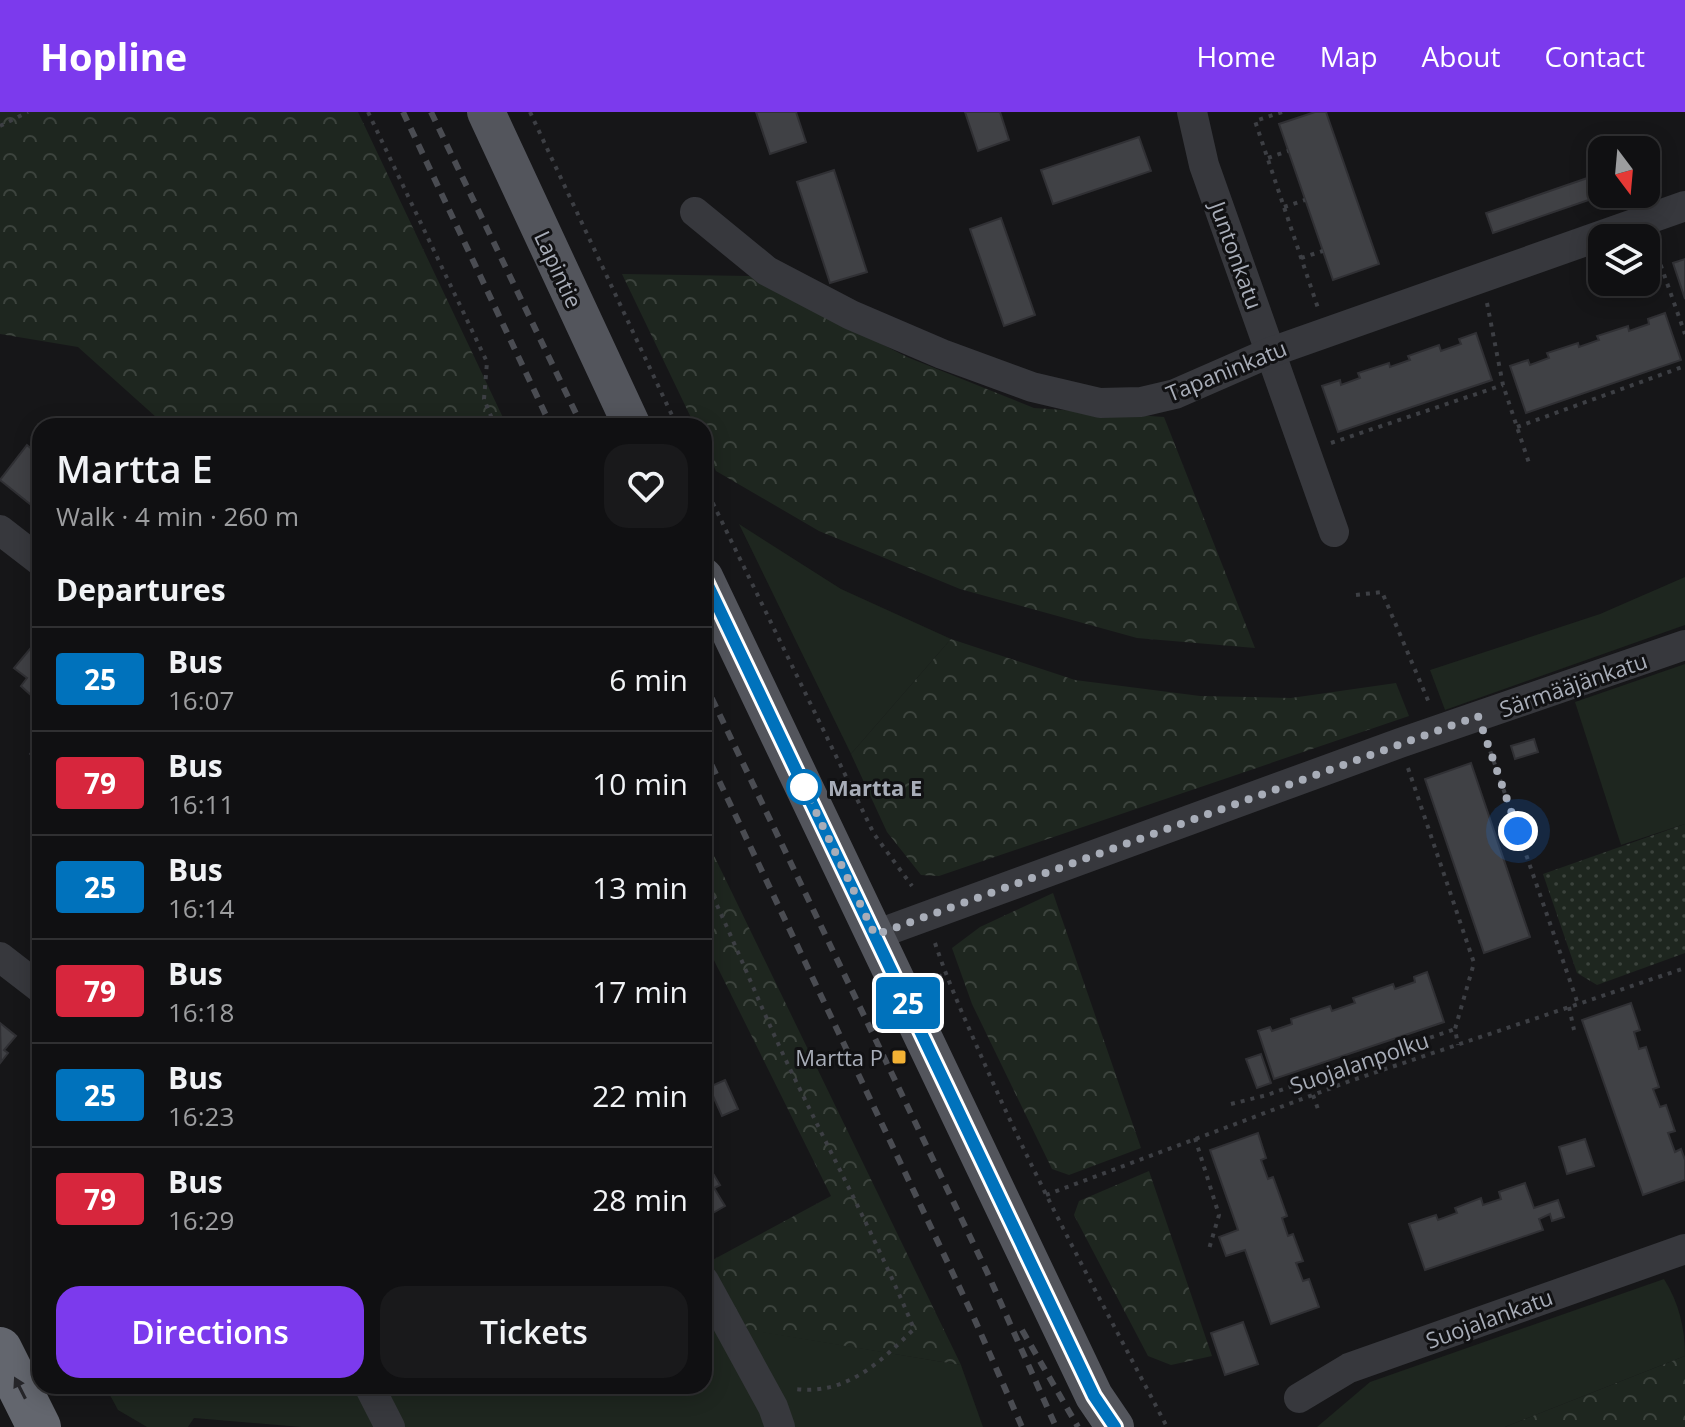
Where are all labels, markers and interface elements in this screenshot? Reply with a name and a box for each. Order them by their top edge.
text: Hopline [40,30,187,82]
text: Home [1197,37,1276,75]
text: Map [1320,37,1378,75]
text: About [1422,37,1500,75]
text: Contact [1544,37,1645,75]
north arrow [1588,136,1660,208]
map controls [1588,136,1660,296]
street label: Juntonkatu [1203,195,1270,313]
button: layers [1588,224,1660,296]
street label: Lapintie [528,226,590,312]
street label: Tapaninkatu [1161,332,1291,408]
text: Martta E [56,442,213,494]
button: heart [604,444,688,528]
text: Walk · 4 min · 260 m [56,498,299,534]
text: Departures [56,569,226,610]
text: Bus [168,641,223,682]
street label: Särmääjänkatu [1495,645,1651,723]
text: 6 min [609,659,688,700]
text: 25 [84,660,116,698]
text: 16:07 [168,682,234,718]
text: Bus [168,745,223,786]
text: 10 min [592,763,688,804]
text: 79 [84,764,116,802]
marker: Martta E [787,770,821,804]
place label: Martta E [828,772,922,802]
text: 16:11 [168,786,234,822]
your location [1498,811,1538,851]
text: Bus [168,849,223,890]
text: 13 min [592,867,688,908]
text: 25 [84,868,116,906]
text: 16:14 [168,890,234,926]
text: Bus [168,953,223,994]
text: 17 min [592,971,688,1012]
text: 79 [84,972,116,1010]
line badge: 25 [872,977,944,1029]
text: 25 [892,984,924,1022]
text: 16:18 [168,994,234,1030]
street label: Suojalanpolku [1285,1024,1433,1100]
place label: Martta P [795,1042,883,1072]
marker: Martta P [890,1048,908,1066]
text: Bus [168,1057,223,1098]
text: 22 min [592,1075,688,1116]
text: 25 [84,1076,116,1114]
text: 16:23 [168,1098,234,1134]
text: Bus [168,1161,223,1202]
text: 28 min [592,1179,688,1220]
text: 79 [84,1180,116,1218]
text: 16:29 [168,1202,234,1238]
street label: Suojalankatu [1421,1281,1557,1355]
button: Directions [56,1286,364,1378]
button: Tickets [380,1286,688,1378]
one-way arrow [13,1376,26,1399]

